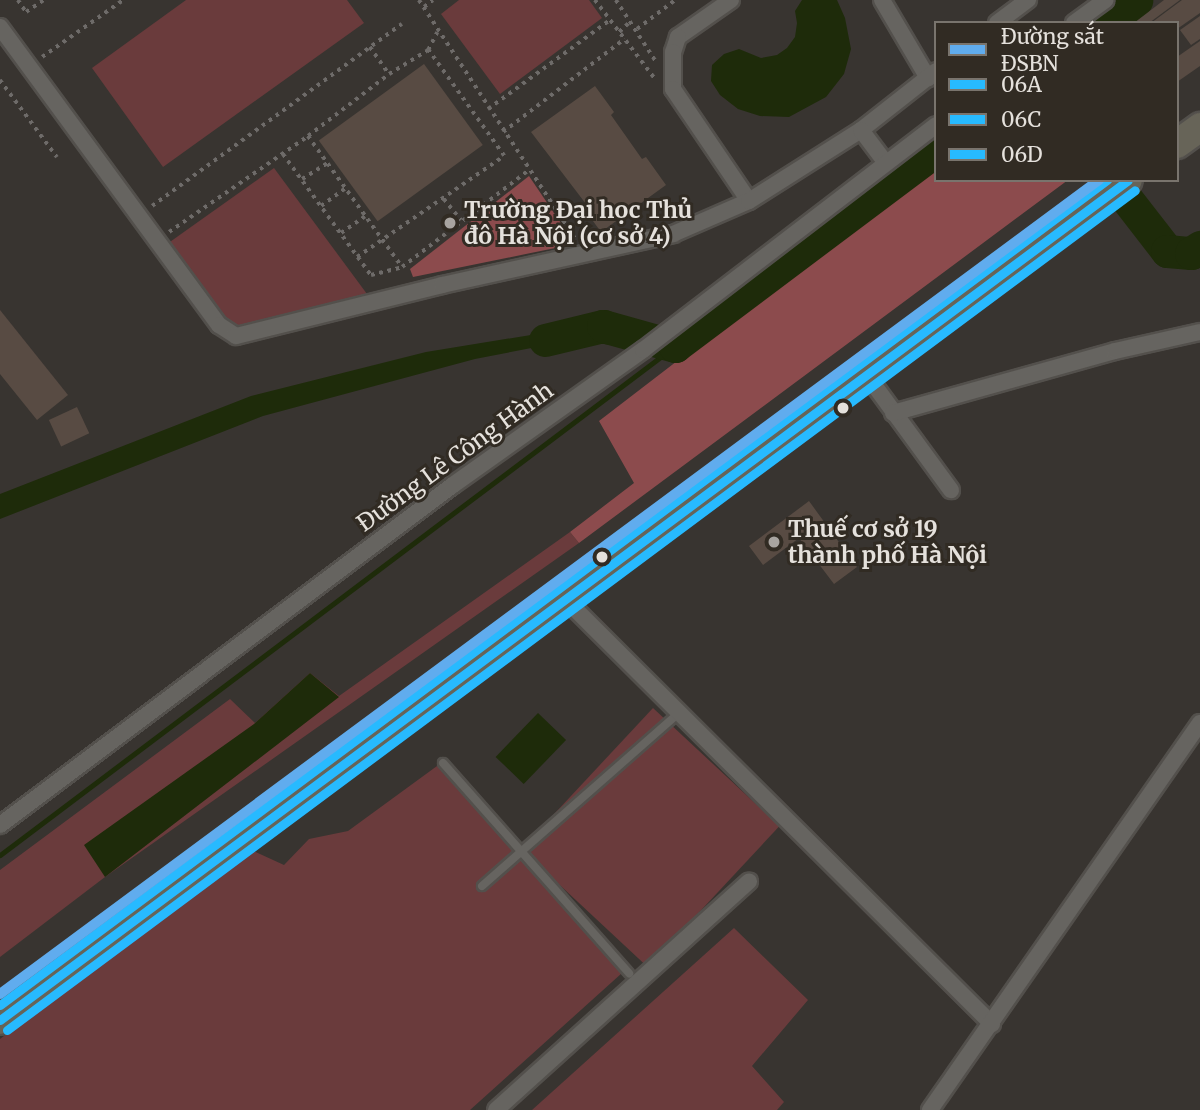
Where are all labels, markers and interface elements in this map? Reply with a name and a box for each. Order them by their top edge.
legend [934,21,1179,182]
text: Đường sắt ĐSBN [1001,23,1104,77]
text: 06A [1001,71,1042,98]
text: 06C [1001,106,1041,133]
text: 06D [1001,141,1043,168]
place label: Trường Đại học Thủ đô Hà Nội (cơ sở 4) [464,196,692,250]
marker: Trường Đại học Thủ đô Hà Nội (cơ sở 4) [442,215,458,231]
street label: Đường Lê Công Hành [352,377,558,537]
unlabelled marker [836,401,850,415]
place label: Thuế cơ sở 19 thành phố Hà Nội [788,515,987,569]
marker: Thuế cơ sở 19 thành phố Hà Nội [766,534,782,550]
unlabelled marker [595,550,609,564]

